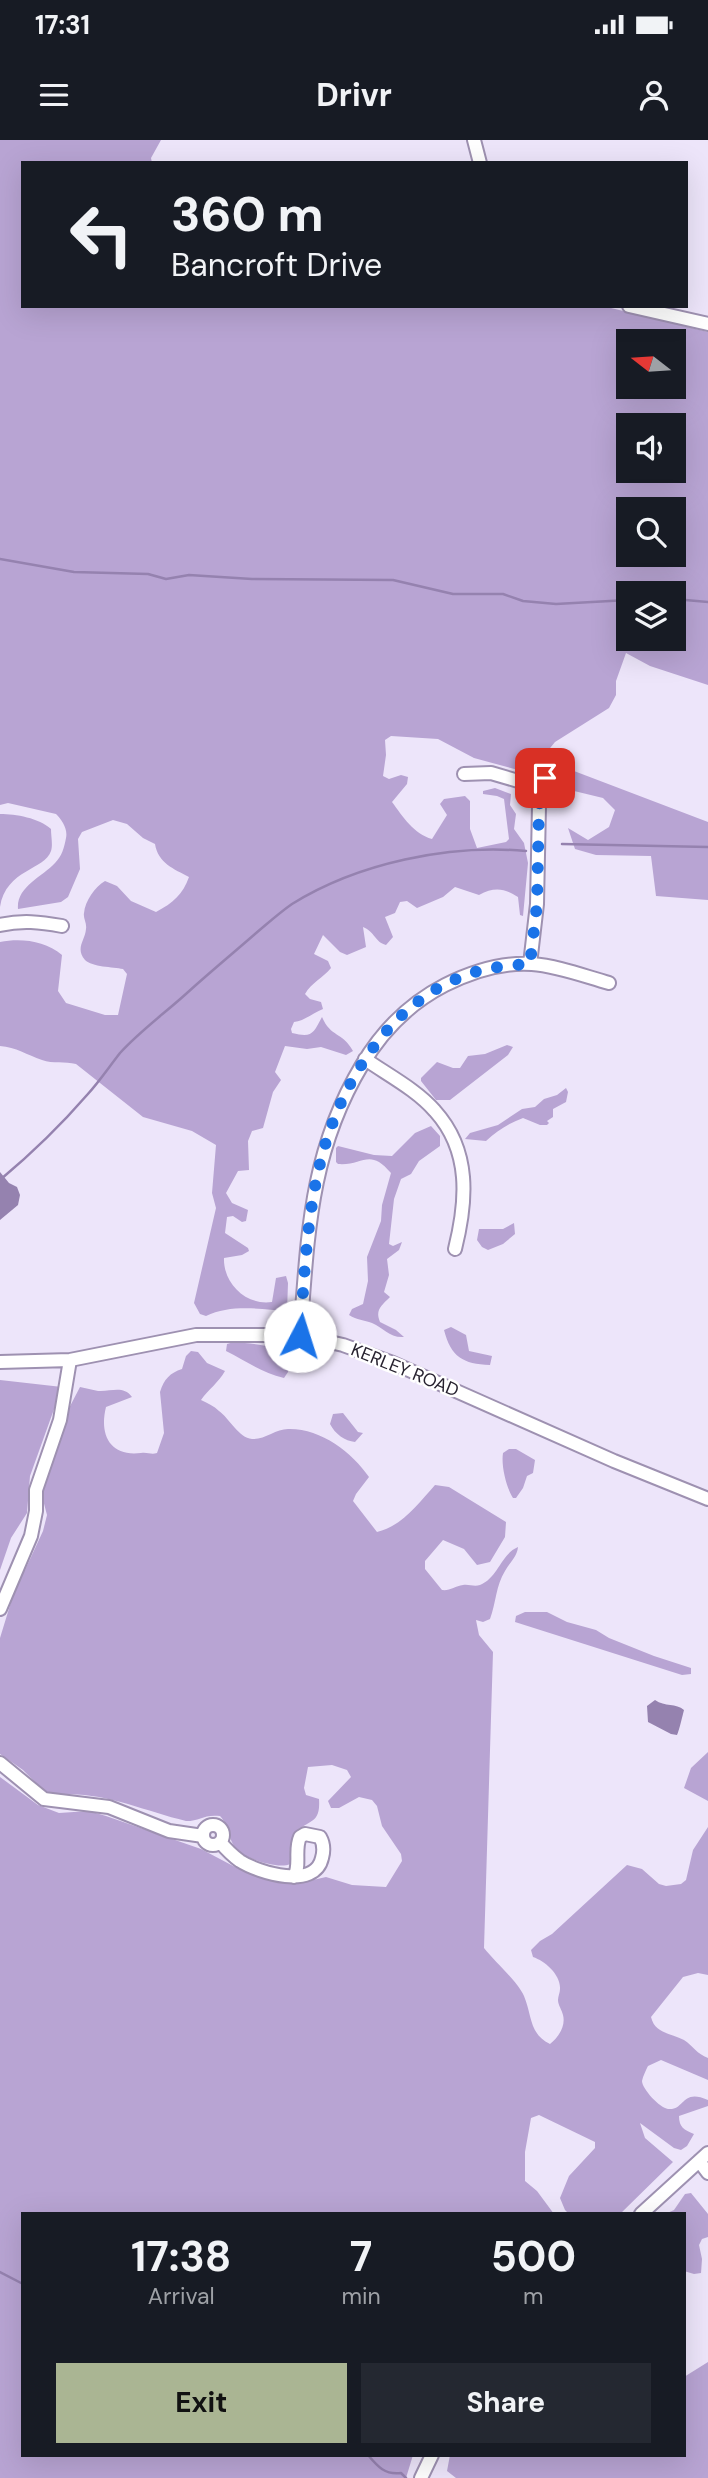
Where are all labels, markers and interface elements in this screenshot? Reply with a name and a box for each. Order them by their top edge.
text: 17:31 [35,8,90,42]
text: Drivr [316,74,392,116]
icon: menu [35,76,73,114]
icon: person [635,76,673,114]
text: 360 m [171,182,324,246]
icon: left [56,189,147,280]
text: Bancroft Drive [171,244,382,286]
north arrow [616,329,686,399]
map controls [616,329,686,651]
button: sound [616,413,686,483]
button: search [616,497,686,567]
button: layers [616,581,686,651]
pin [515,748,575,808]
icon: arrive [526,759,564,797]
position arrow [263,1299,337,1373]
street label: KERLEY ROAD [348,1337,462,1403]
text: 17:38 [131,2229,231,2284]
text: 7 [350,2229,372,2284]
text: 500 [491,2229,576,2284]
text: Arrival [148,2281,215,2311]
text: min [341,2281,381,2311]
text: m [523,2281,544,2311]
button: Exit [56,2363,347,2443]
button: Share [361,2363,651,2443]

